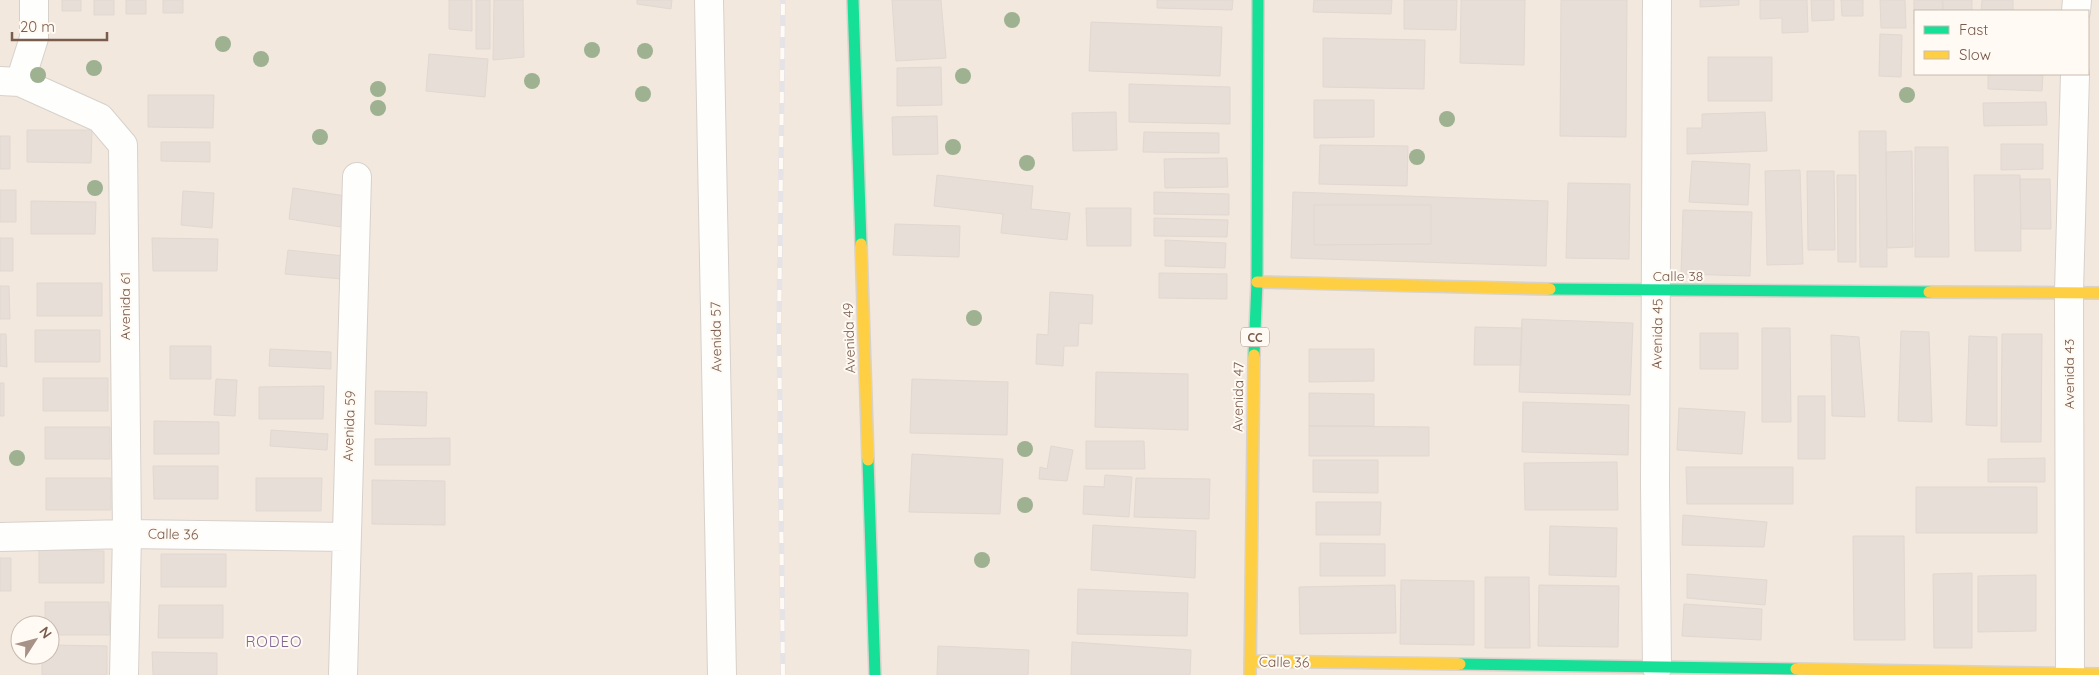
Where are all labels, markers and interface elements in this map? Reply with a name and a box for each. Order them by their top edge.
scale bar [12,10,108,42]
legend [1914,10,2089,75]
text: 20 m [20,17,55,36]
text: Fast [1959,20,1988,39]
text: Slow [1959,45,1991,64]
street label: Calle 38 [1653,267,1703,285]
street label: Avenida 61 [116,272,134,340]
street label: Avenida 45 [1647,298,1667,370]
street label: Avenida 57 [706,302,726,372]
street label: Avenida 49 [839,302,859,374]
road number: CC [1241,328,1269,347]
street label: Avenida 43 [2060,339,2078,409]
street label: Avenida 47 [1228,362,1248,432]
street label: Avenida 59 [339,390,359,462]
street label: Calle 36 [148,525,199,543]
north arrow [10,615,60,665]
text: N [35,623,56,642]
district label: RODEO [245,632,303,651]
street label: Calle 36 [1259,653,1310,671]

